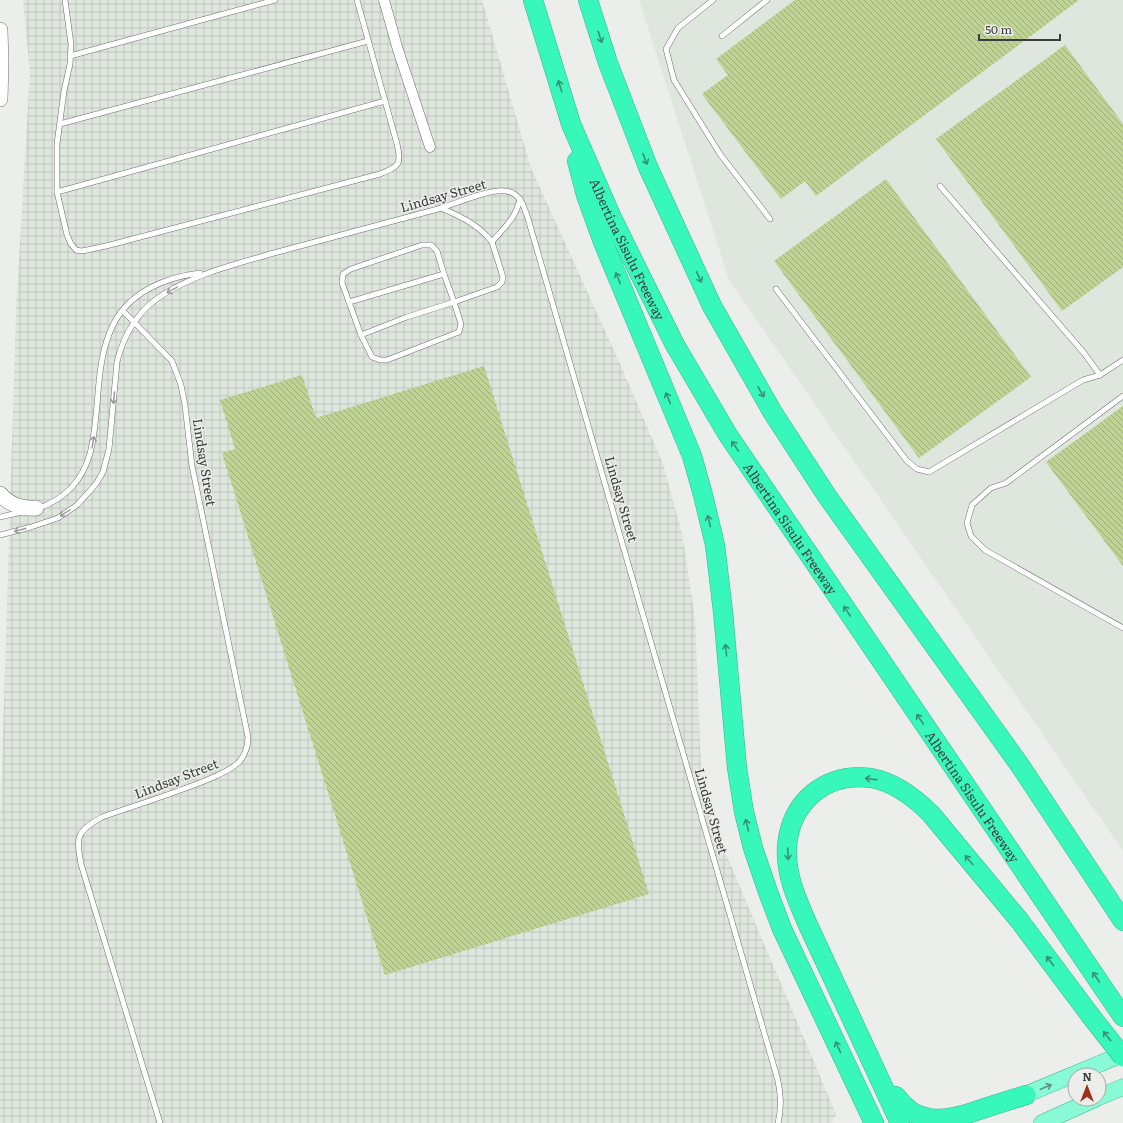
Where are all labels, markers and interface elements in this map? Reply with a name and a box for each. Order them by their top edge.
scale bar [979,16,1060,42]
text: 50 m [985,20,1012,38]
one-way arrow [597,31,604,44]
one-way arrow [556,80,563,93]
one-way arrow [641,153,649,165]
street label: Lindsay Street [398,173,489,216]
street label: Albertina Sisulu Freeway [586,175,671,324]
one-way arrow [696,271,703,283]
one-way arrow [614,272,622,284]
one-way arrow [166,287,178,294]
one-way arrow [758,385,765,397]
one-way arrow [110,391,118,404]
one-way arrow [664,393,671,405]
street label: Lindsay Street [189,417,221,508]
one-way arrow [89,436,97,449]
one-way arrow [731,440,739,452]
street label: Lindsay Street [601,454,644,545]
street label: Albertina Sisulu Freeway [740,458,843,598]
one-way arrow [60,509,71,517]
one-way arrow [705,515,713,528]
one-way arrow [14,527,27,534]
one-way arrow [843,606,852,617]
one-way arrow [723,644,730,657]
one-way arrow [916,713,924,725]
street label: Albertina Sisulu Freeway [922,726,1025,866]
street label: Lindsay Street [131,753,221,803]
street label: Lindsay Street [691,766,734,857]
one-way arrow [865,775,878,783]
one-way arrow [743,819,751,832]
one-way arrow [784,847,791,860]
one-way arrow [964,854,973,865]
one-way arrow [1045,956,1054,967]
one-way arrow [1092,972,1100,983]
one-way arrow [1102,1030,1111,1041]
one-way arrow [834,1042,841,1054]
north arrow [1067,1067,1107,1107]
text: N [1082,1068,1092,1084]
one-way arrow [1040,1082,1052,1090]

